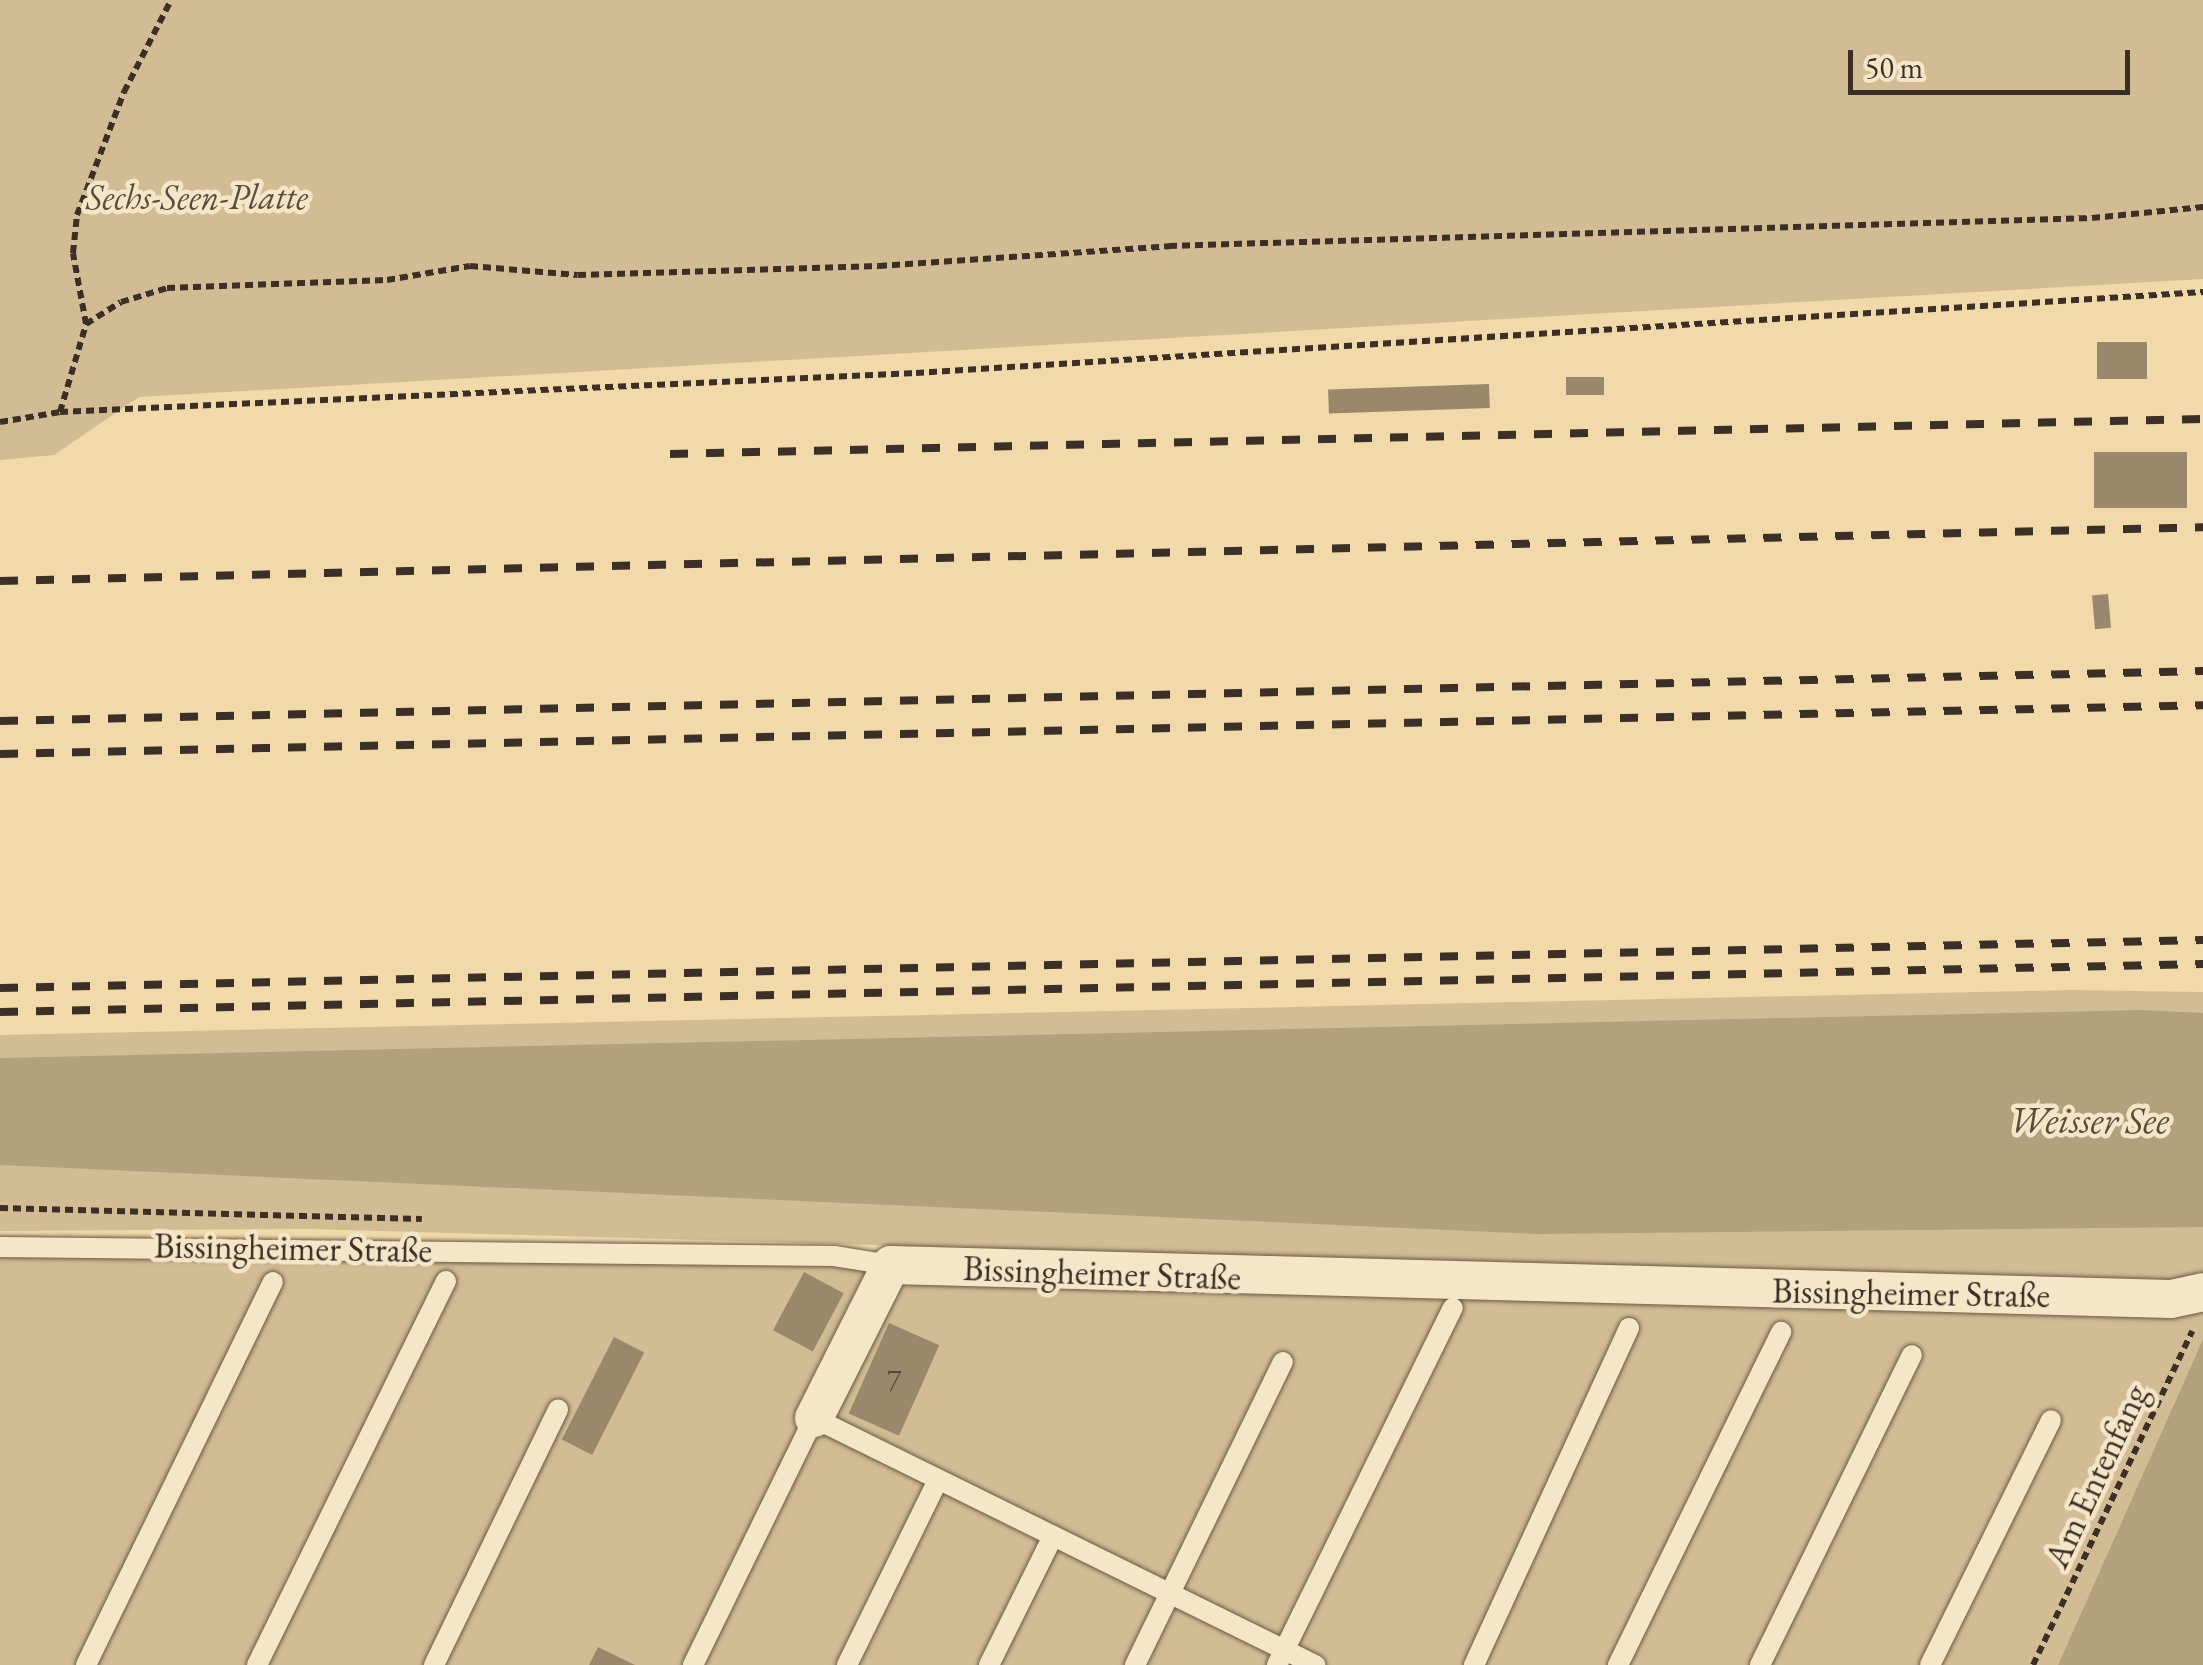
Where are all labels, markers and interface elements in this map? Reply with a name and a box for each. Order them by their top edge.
scale bar [1853,30,2136,92]
text: 50 m [1865,48,1923,87]
park label: Sechs-Seen-Platte [86,176,308,218]
water label: Weisser See [2009,1097,2169,1143]
street label: Bissingheimer Straße [154,1225,432,1271]
street label: Bissingheimer Straße [962,1247,1242,1299]
street label: Bissingheimer Straße [1772,1270,2050,1316]
house number: 7 [887,1362,901,1398]
street label: Am Entenfang [2035,1378,2157,1574]

